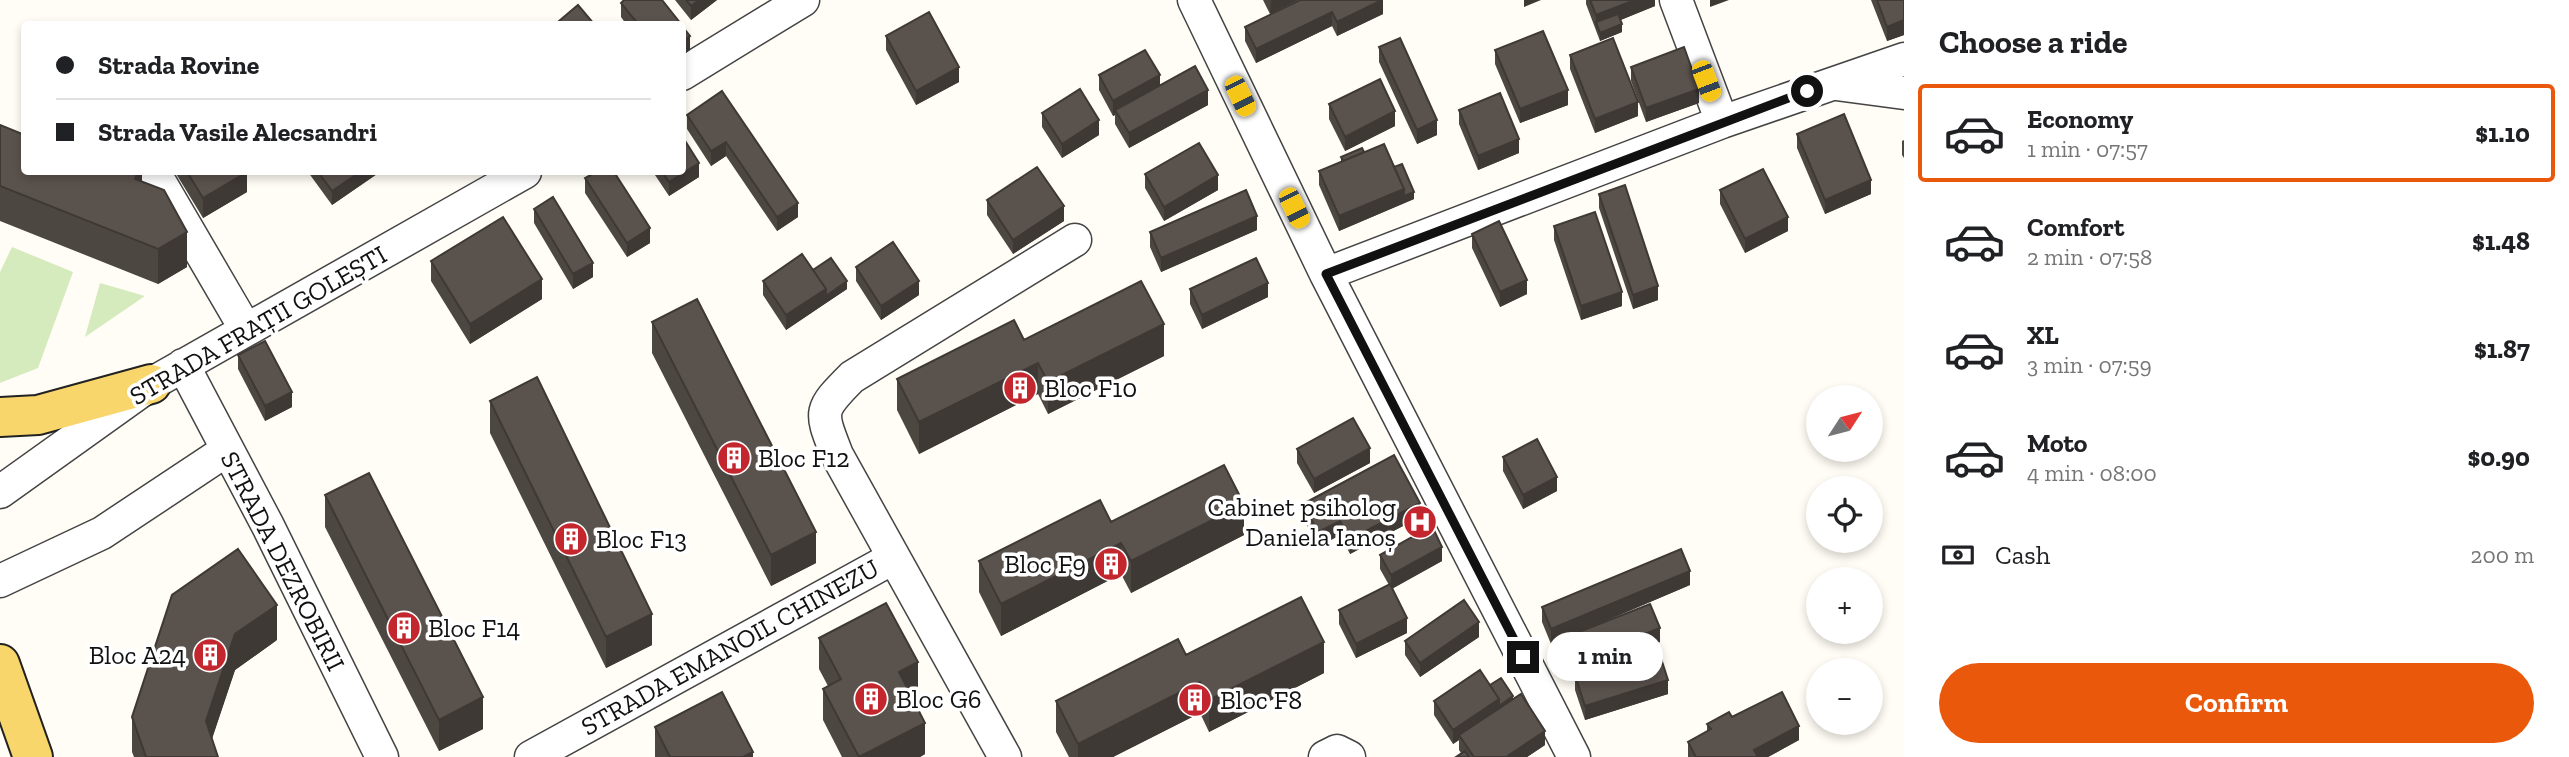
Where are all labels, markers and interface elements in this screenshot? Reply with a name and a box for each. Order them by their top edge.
text: Choose a ride [1939,23,2127,61]
text: Strada Rovine [98,49,259,81]
car [1689,58,1724,104]
car [1222,73,1259,119]
route start [1791,75,1823,107]
icon: car [1943,102,2006,165]
text: Economy [2027,103,2133,135]
text: Strada Vasile Alecsandri [98,116,377,148]
text: $1.10 [2475,117,2530,149]
text: 1 min · 07:57 [2027,135,2148,163]
car [1276,185,1313,231]
icon: car [1943,210,2006,273]
text: Comfort [2027,211,2124,243]
text: $1.48 [2472,225,2530,257]
street label: STRADA FRAȚII GOLEȘTI [124,238,392,412]
text: 2 min · 07:58 [2027,243,2152,271]
icon: car [1943,318,2006,381]
text: XL [2027,319,2059,351]
text: $1.87 [2474,333,2530,365]
text: 3 min · 07:59 [2027,351,2152,379]
building icon: Bloc F10 [1001,369,1039,407]
place label: Bloc F10 [1044,372,1137,404]
north arrow [1806,385,1883,462]
map controls [1806,385,1883,735]
icon: car [1943,426,2006,489]
text: Moto [2027,427,2087,459]
building icon: Bloc F12 [715,439,753,477]
text: $0.90 [2467,441,2530,473]
place label: Bloc F12 [758,442,850,474]
street label: STRADA DEZROBIRII [214,446,352,676]
text: 4 min · 08:00 [2027,459,2157,487]
button: locate [1806,476,1883,553]
place label: Cabinet psiholog Daniela Ianoș [1207,491,1396,553]
hospital icon: Cabinet psiholog Daniela Ianoș [1401,503,1439,541]
building icon: Bloc F13 [552,520,590,558]
place label: Bloc F13 [596,523,687,555]
icon: cash [1939,536,1977,574]
text: Cash [1995,539,2050,571]
text: 200 m [2471,541,2534,569]
building icon: Bloc F9 [1092,545,1130,583]
place label: Bloc F9 [1004,548,1086,580]
street label: STRADA EMANOIL CHINEZU [575,552,885,742]
button: + [1806,567,1883,644]
building icon: Bloc F14 [385,609,423,647]
place label: Bloc F14 [428,612,520,644]
callout: 1 min [1548,632,1663,682]
building icon: Bloc A24 [191,636,229,674]
place label: Bloc A24 [89,639,186,671]
route end [1507,641,1539,673]
text: 1 min [1578,642,1632,670]
button: − [1806,658,1883,735]
button: Confirm [1939,663,2534,743]
building icon: Bloc G6 [852,680,890,718]
building icon: Bloc F8 [1176,681,1214,719]
place label: Bloc G6 [896,683,982,715]
place label: Bloc F8 [1220,684,1302,716]

